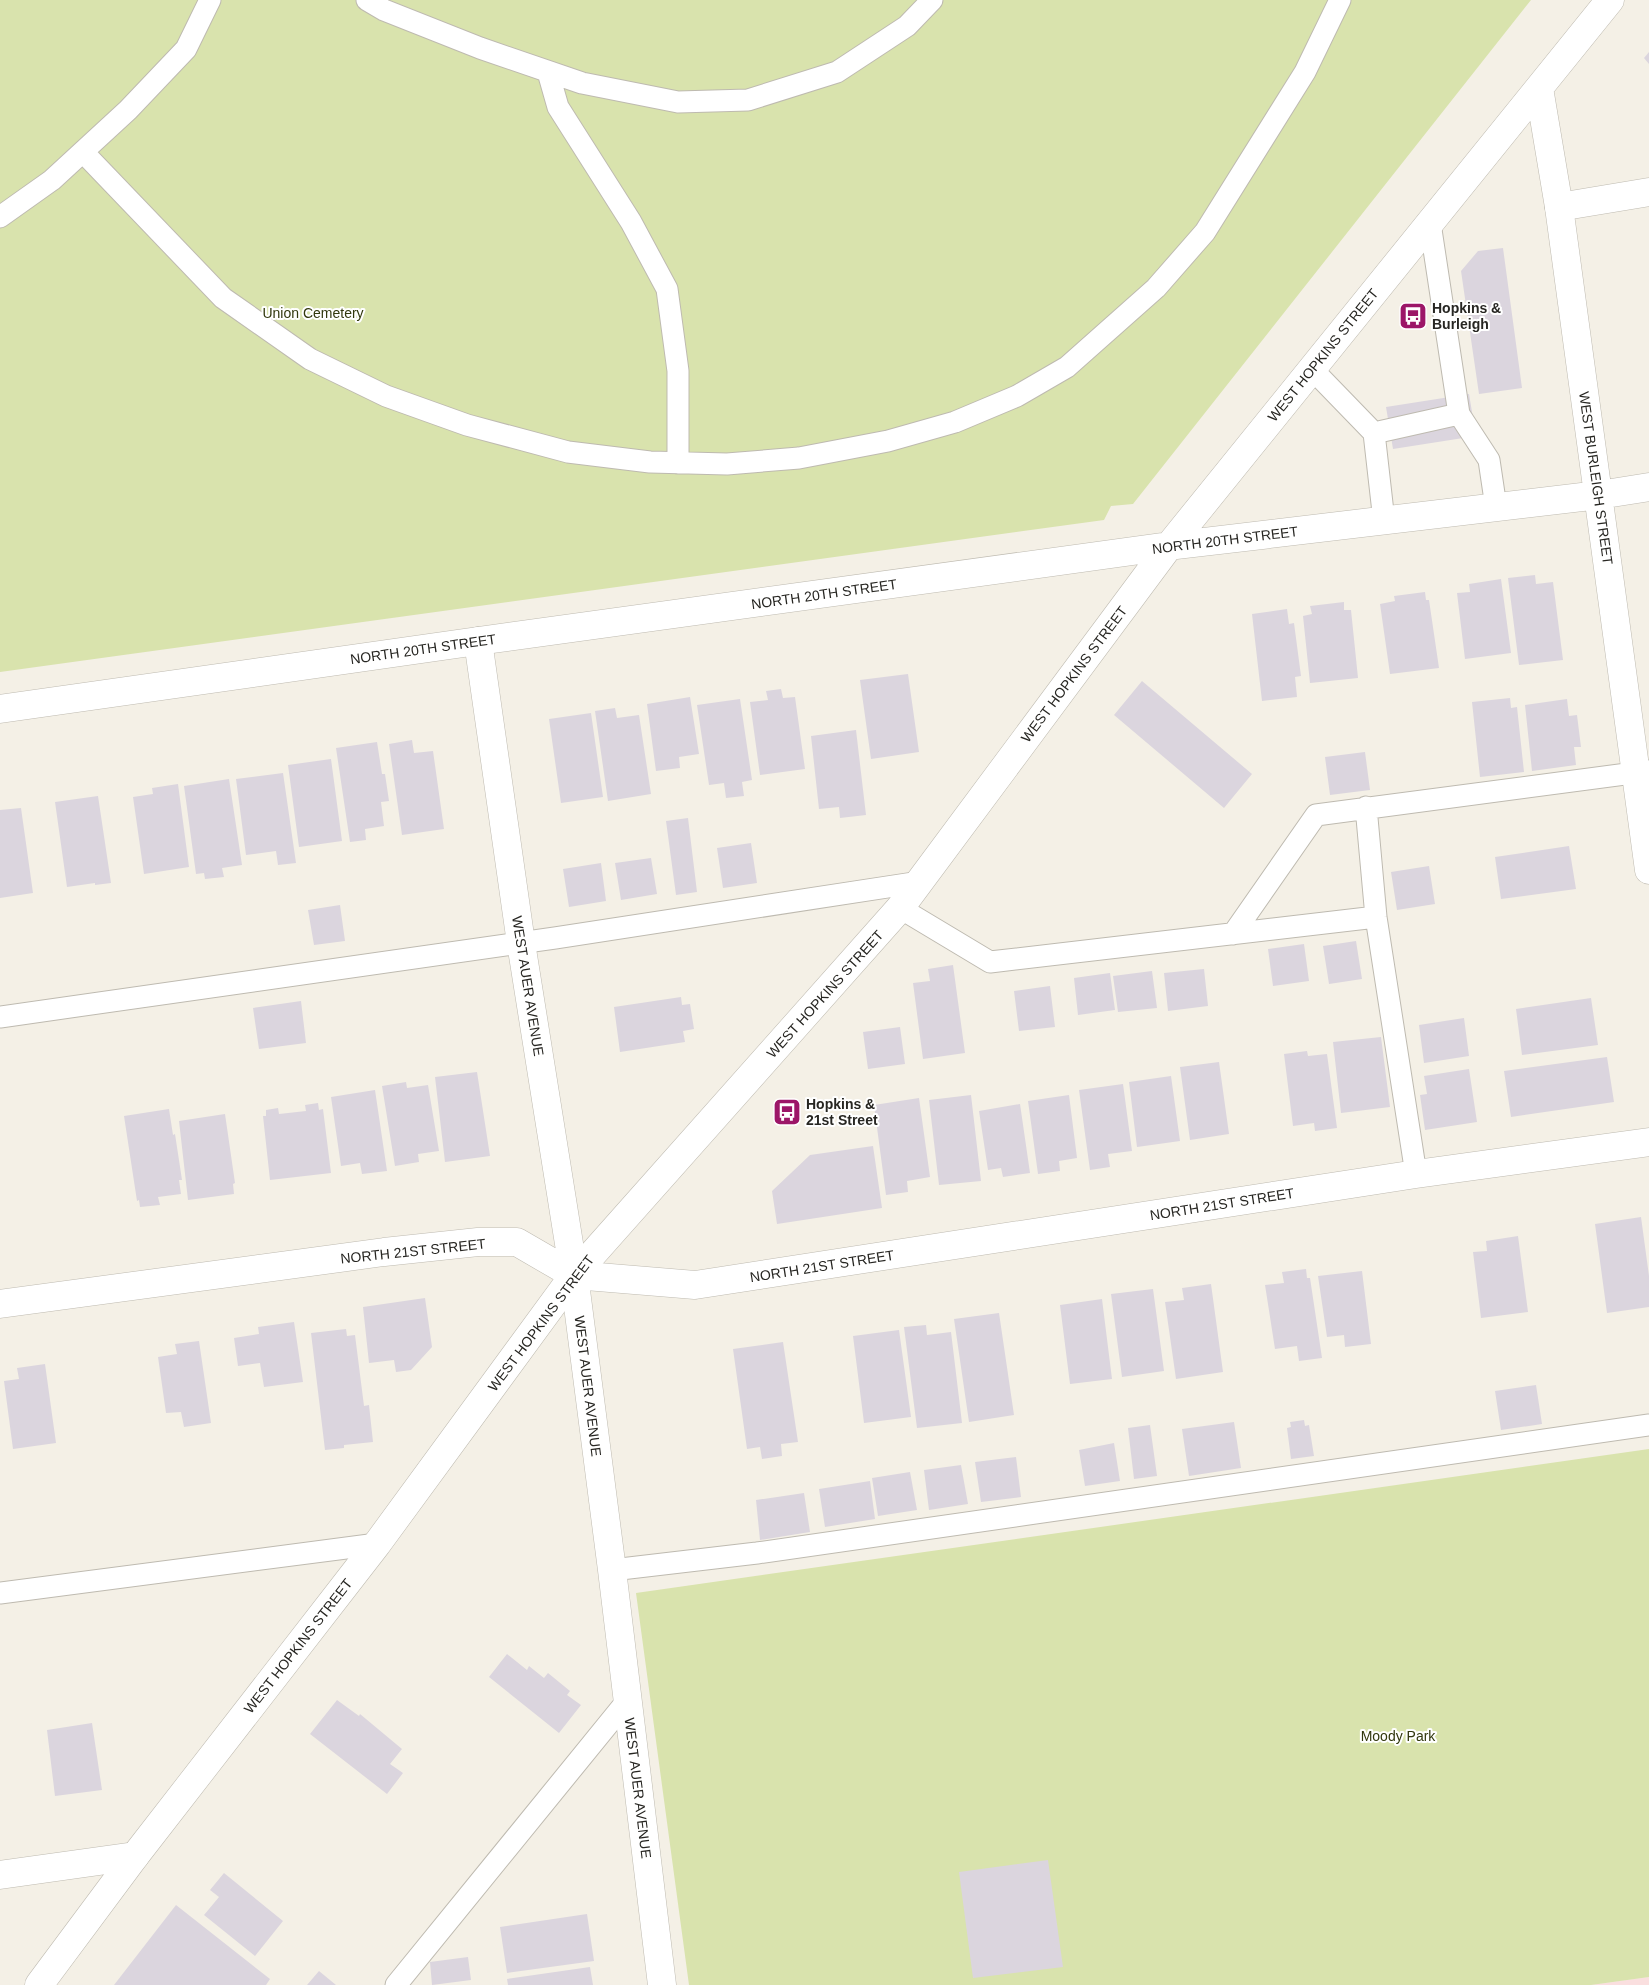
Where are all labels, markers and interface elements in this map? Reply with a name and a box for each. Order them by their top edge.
street label: WEST HOPKINS STREET [1264,285,1382,425]
place label: Hopkins & Burleigh [1432,300,1501,332]
bus stop icon: Hopkins & Burleigh [1398,301,1428,331]
park label: Union Cemetery [262,305,364,321]
street label: WEST BURLEIGH STREET [1576,390,1616,566]
street label: NORTH 20TH STREET [1151,523,1299,557]
street label: NORTH 20TH STREET [750,576,898,612]
street label: WEST HOPKINS STREET [1018,602,1131,745]
street label: NORTH 20TH STREET [349,631,497,667]
street label: WEST AUER AVENUE [509,915,547,1057]
street label: WEST HOPKINS STREET [763,927,887,1061]
place label: Hopkins & 21st Street [806,1096,878,1128]
bus stop icon: Hopkins & 21st Street [772,1097,802,1127]
street label: NORTH 21ST STREET [1149,1185,1296,1223]
street label: NORTH 21ST STREET [340,1235,487,1267]
street label: NORTH 21ST STREET [749,1247,896,1285]
street label: WEST HOPKINS STREET [485,1251,598,1394]
street label: WEST AUER AVENUE [571,1315,605,1457]
street label: WEST HOPKINS STREET [241,1575,356,1716]
street label: WEST AUER AVENUE [621,1717,655,1859]
park label: Moody Park [1361,1728,1436,1744]

